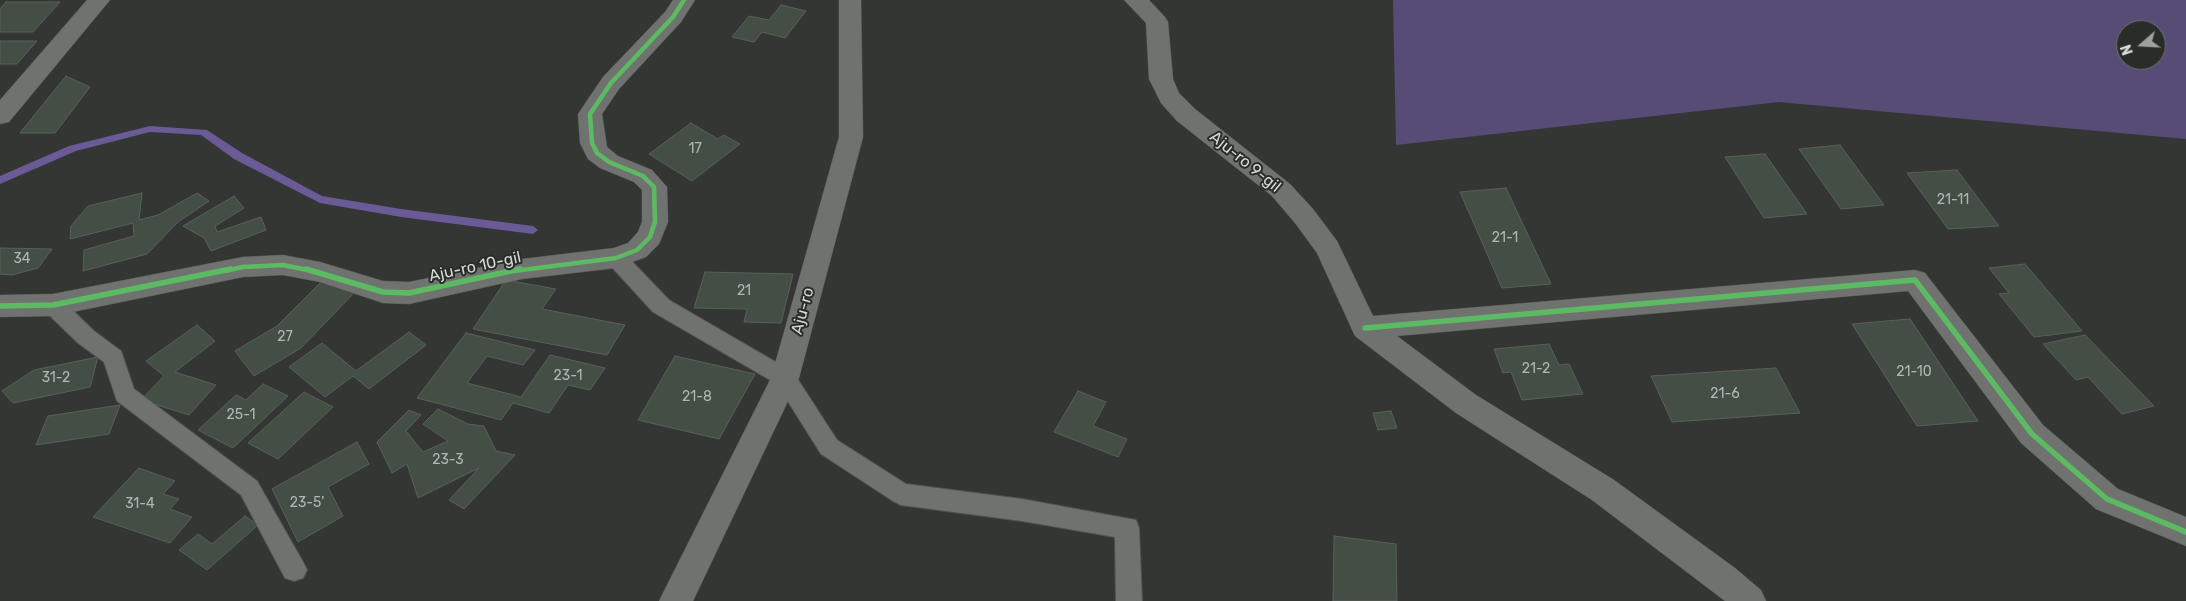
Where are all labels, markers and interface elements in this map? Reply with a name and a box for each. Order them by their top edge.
north arrow [2116,20,2166,70]
text: N [2118,42,2137,57]
street label: Aju-ro 9-gil [1206,127,1284,197]
house number: 17 [688,141,702,157]
house number: 21-11 [1937,192,1969,208]
house number: 21-1 [1492,230,1518,246]
street label: Aju-ro 10-gil [427,248,523,286]
house number: 34 [13,251,31,267]
house number: 21 [737,283,751,299]
street label: Aju-ro [788,285,818,337]
house number: 27 [277,329,293,345]
house number: 21-2 [1522,361,1550,377]
house number: 21-10 [1896,364,1932,380]
house number: 23-1 [554,368,582,384]
house number: 31-2 [42,370,70,386]
house number: 21-6 [1710,386,1740,402]
house number: 21-8 [682,389,712,405]
house number: 25-1 [227,407,255,423]
house number: 23-3 [432,452,464,468]
house number: 23-5' [290,495,324,511]
house number: 31-4 [125,496,155,512]

